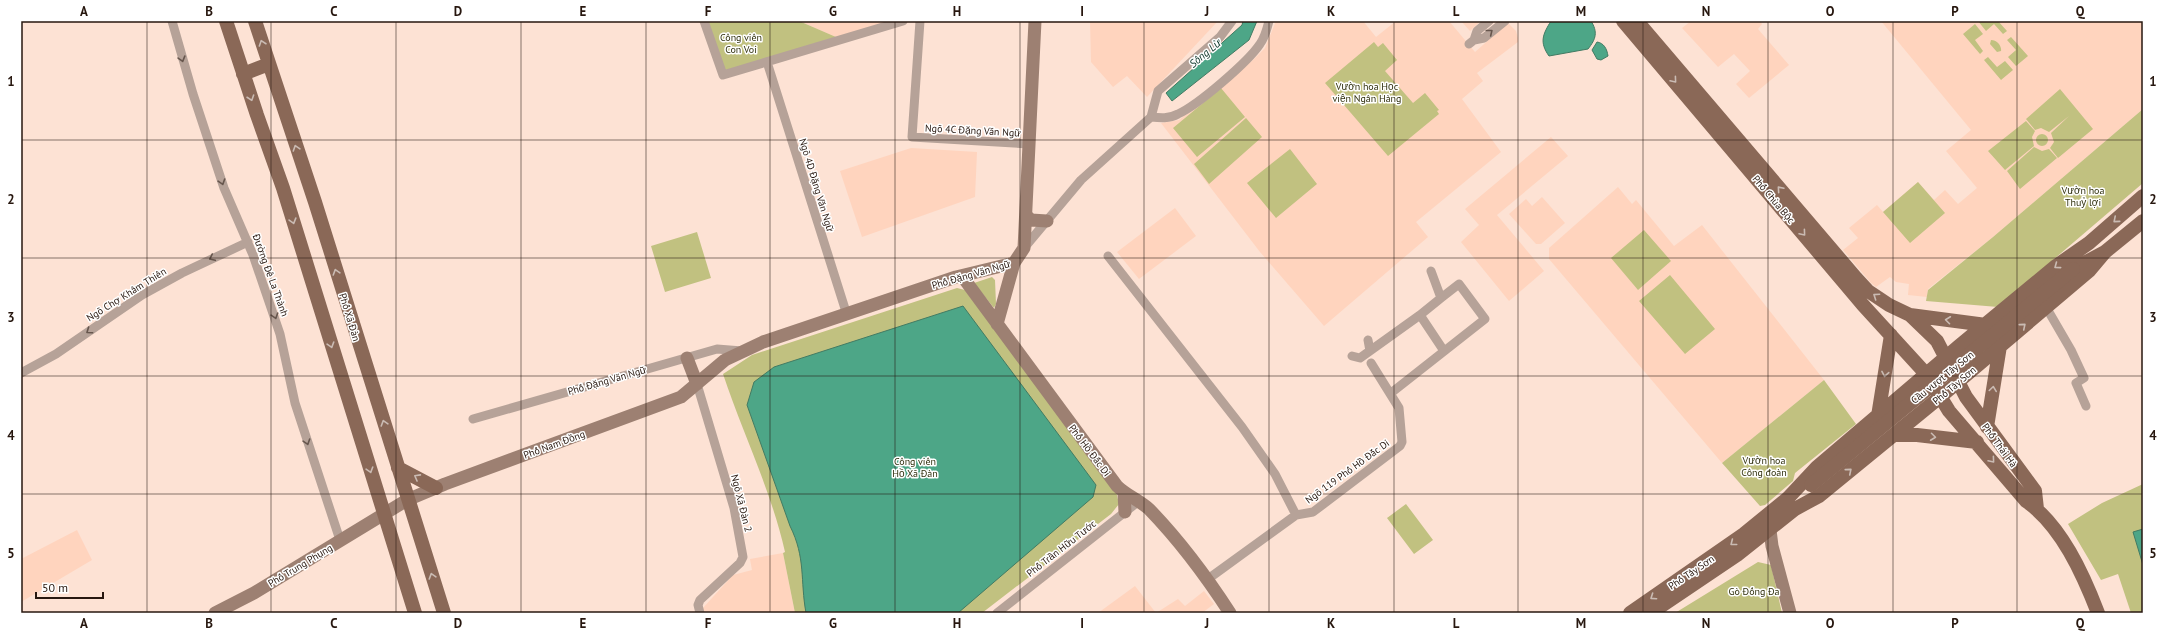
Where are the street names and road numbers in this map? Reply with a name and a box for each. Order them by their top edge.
street label: Ngõ 4C Đặng Văn Ngữ [925,121,1022,140]
street label: Ngõ 4D Đặng Văn Ngữ [796,137,837,234]
street label: Phố Chùa Bộc [1750,172,1798,227]
street label: Đường Đê La Thành [249,231,291,318]
street label: Phố Đặng Văn Ngữ [930,257,1012,292]
street label: Ngõ Chợ Khâm Thiên [84,265,169,324]
street label: Phố Xã Đàn [336,292,363,343]
street label: Cầu vượt Tây Sơn [1908,348,1976,407]
street label: Phố Đặng Văn Ngữ [566,363,648,398]
street label: Phố Tây Sơn [1930,363,1979,407]
street label: Phố Thái Hà [1979,421,2020,470]
street label: Phố Hồ Đắc Di [1066,422,1113,479]
street label: Phố Nam Đồng [522,427,587,462]
street label: Ngõ 119 Phố Hồ Đắc Di [1303,436,1392,506]
street label: Ngõ Xã Đàn 2 [728,473,755,533]
street label: Phố Trần Hữu Tước [1024,517,1099,580]
street label: Phố Trung Phụng [266,541,335,590]
street label: Phố Tây Sơn [1666,552,1717,593]

